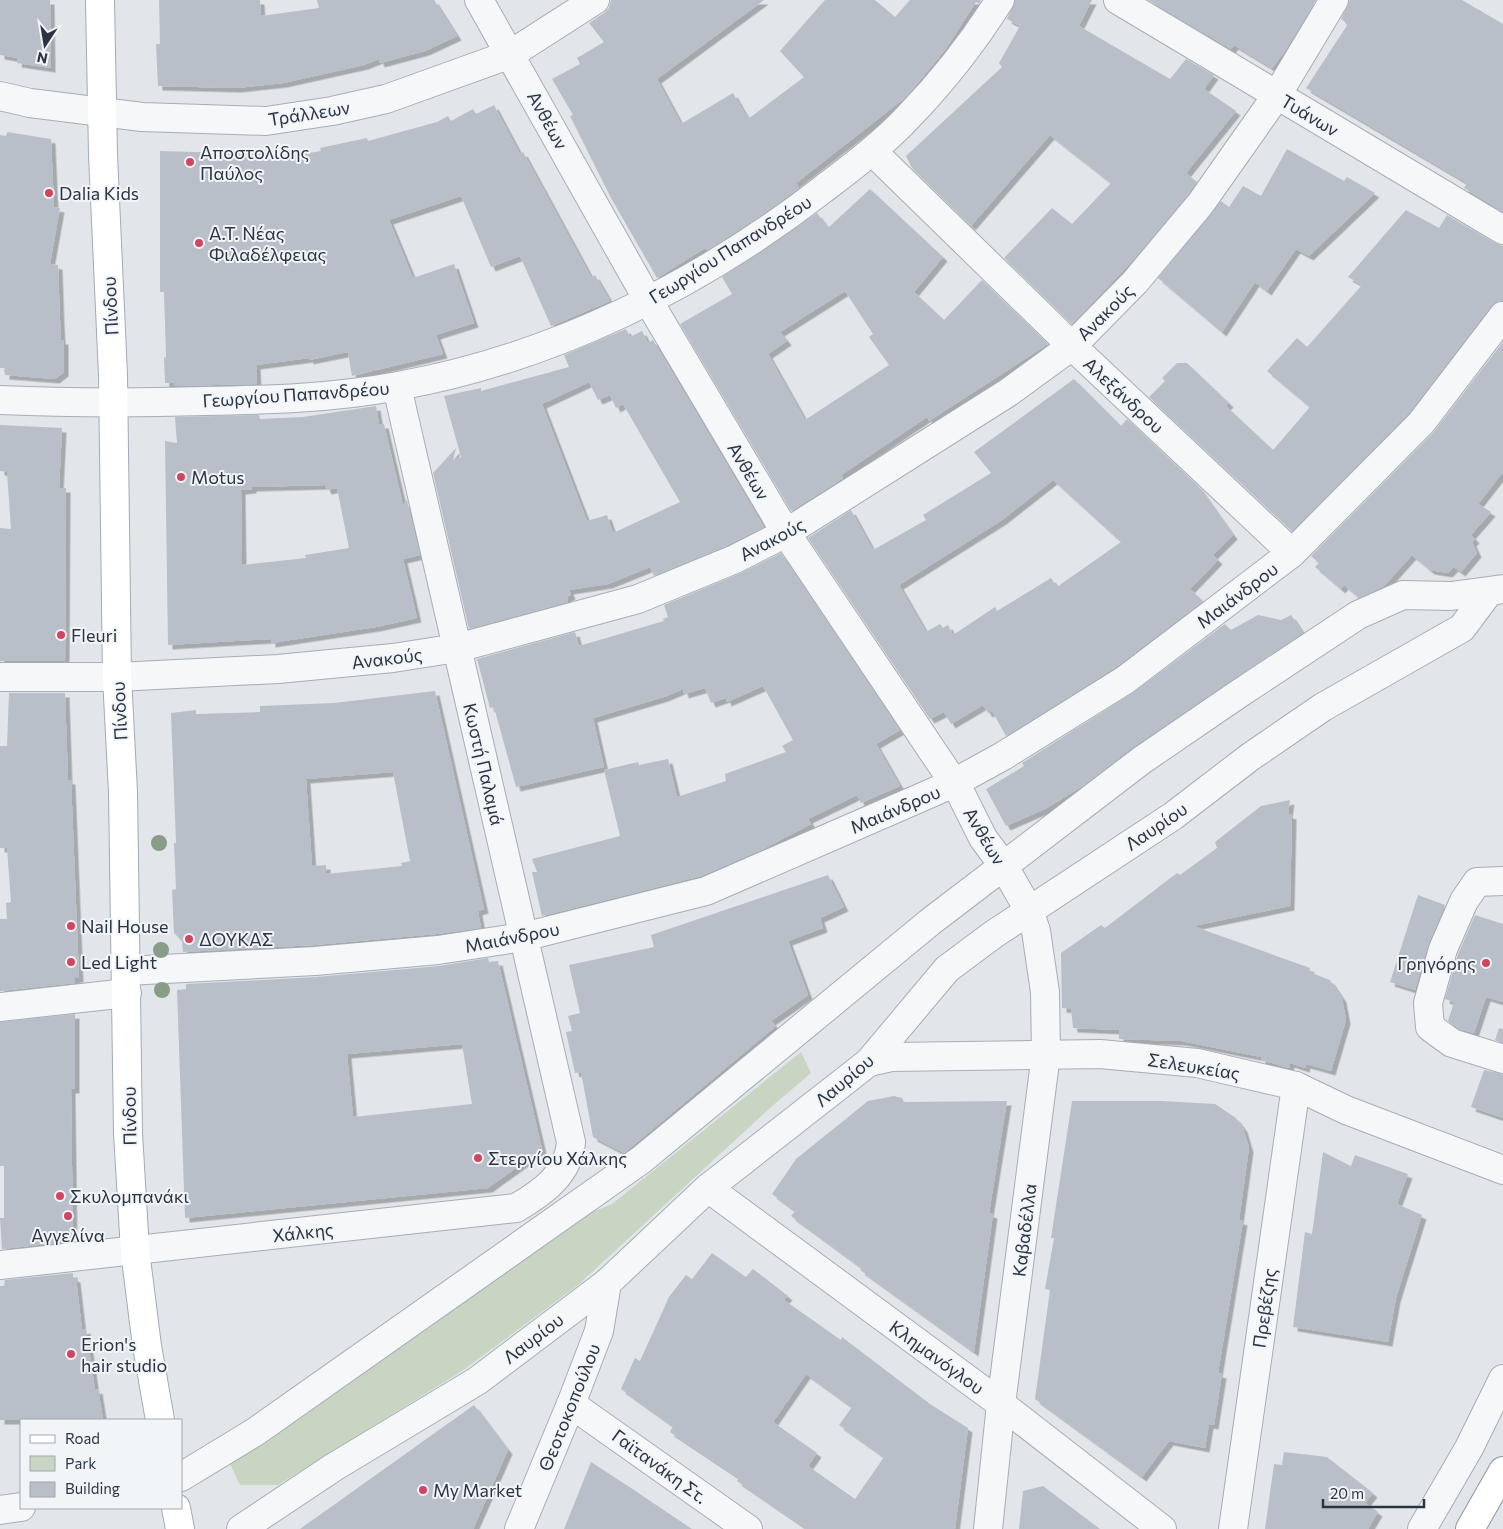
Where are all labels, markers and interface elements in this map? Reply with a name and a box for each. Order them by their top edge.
north arrow [20,20,70,70]
text: N [35,49,49,68]
street label: Ανθέων [523,87,573,153]
street label: Τυάνων [1277,89,1343,141]
street label: Τράλλεων [267,96,351,130]
place label: Αποστολίδης Παύλος [200,141,309,184]
marker: Αποστολίδης Παύλος [184,156,196,168]
place label: Dalia Kids [59,182,139,204]
marker: Dalia Kids [43,187,55,199]
street label: Γεωργίου Παπανδρέου [645,190,815,308]
place label: Α.Τ. Νέας Φιλαδέλφειας [209,222,327,265]
marker: Α.Τ. Νέας Φιλαδέλφειας [193,237,205,249]
street label: Πίνδου [97,276,123,336]
street label: Ανακούς [1072,279,1138,345]
street label: Αλεξάνδρου [1079,352,1169,438]
street label: Γεωργίου Παπανδρέου [202,376,390,412]
street label: Ανθέων [723,438,775,504]
place label: Motus [191,466,244,488]
marker: Motus [175,471,187,483]
street label: Ανακούς [735,513,809,565]
street label: Μαιάνδρου [1192,557,1282,633]
place label: Fleuri [71,624,117,646]
marker: Fleuri [55,629,67,641]
street label: Ανακούς [350,643,424,673]
street label: Πίνδου [106,681,132,741]
street label: Κωστή Παλαμά [459,701,509,827]
street label: Μαιάνδρου [847,780,943,838]
street label: Λαυρίου [1121,797,1191,855]
street label: Ανθέων [959,803,1011,869]
place label: Nail House [81,915,169,937]
street label: Μαιάνδρου [463,917,561,957]
marker: Nail House [65,920,77,932]
place label: ΔΟΥΚΑΣ [199,928,273,950]
marker: ΔΟΥΚΑΣ [183,933,195,945]
place label: Led Light [81,951,157,973]
place label: Γρηγόρης [1397,952,1476,974]
marker: Led Light [65,956,77,968]
marker: Γρηγόρης [1480,957,1492,969]
street label: Σελευκείας [1146,1048,1242,1084]
street label: Λαυρίου [810,1049,878,1111]
street label: Πίνδου [117,1086,141,1146]
place label: Στεργίου Χάλκης [488,1147,627,1169]
marker: Στεργίου Χάλκης [472,1152,484,1164]
street label: Καβαδέλλα [1007,1182,1041,1278]
place label: Σκυλομπανάκι [70,1185,189,1207]
marker: Σκυλομπανάκι [54,1190,66,1202]
marker: Αγγελίνα [62,1210,74,1222]
street label: Χάλκης [271,1218,335,1246]
place label: Αγγελίνα [31,1224,105,1246]
street label: Πρεβέζης [1248,1267,1281,1349]
street label: Λαυρίου [498,1308,568,1368]
street label: Κλημανόγλου [886,1315,988,1399]
place label: Erion's hair studio [81,1333,167,1376]
street label: Θεοτοκοπούλου [533,1340,605,1474]
marker: Erion's hair studio [65,1348,77,1360]
legend [20,1419,182,1509]
street label: Γαϊτανάκη Στ. [608,1424,712,1508]
text: Road [65,1429,100,1447]
text: Park [65,1454,96,1472]
scale bar [1323,1476,1424,1508]
text: Building [65,1479,120,1497]
place label: My Market [433,1479,522,1501]
marker: My Market [417,1484,429,1496]
text: 20 m [1330,1484,1364,1502]

